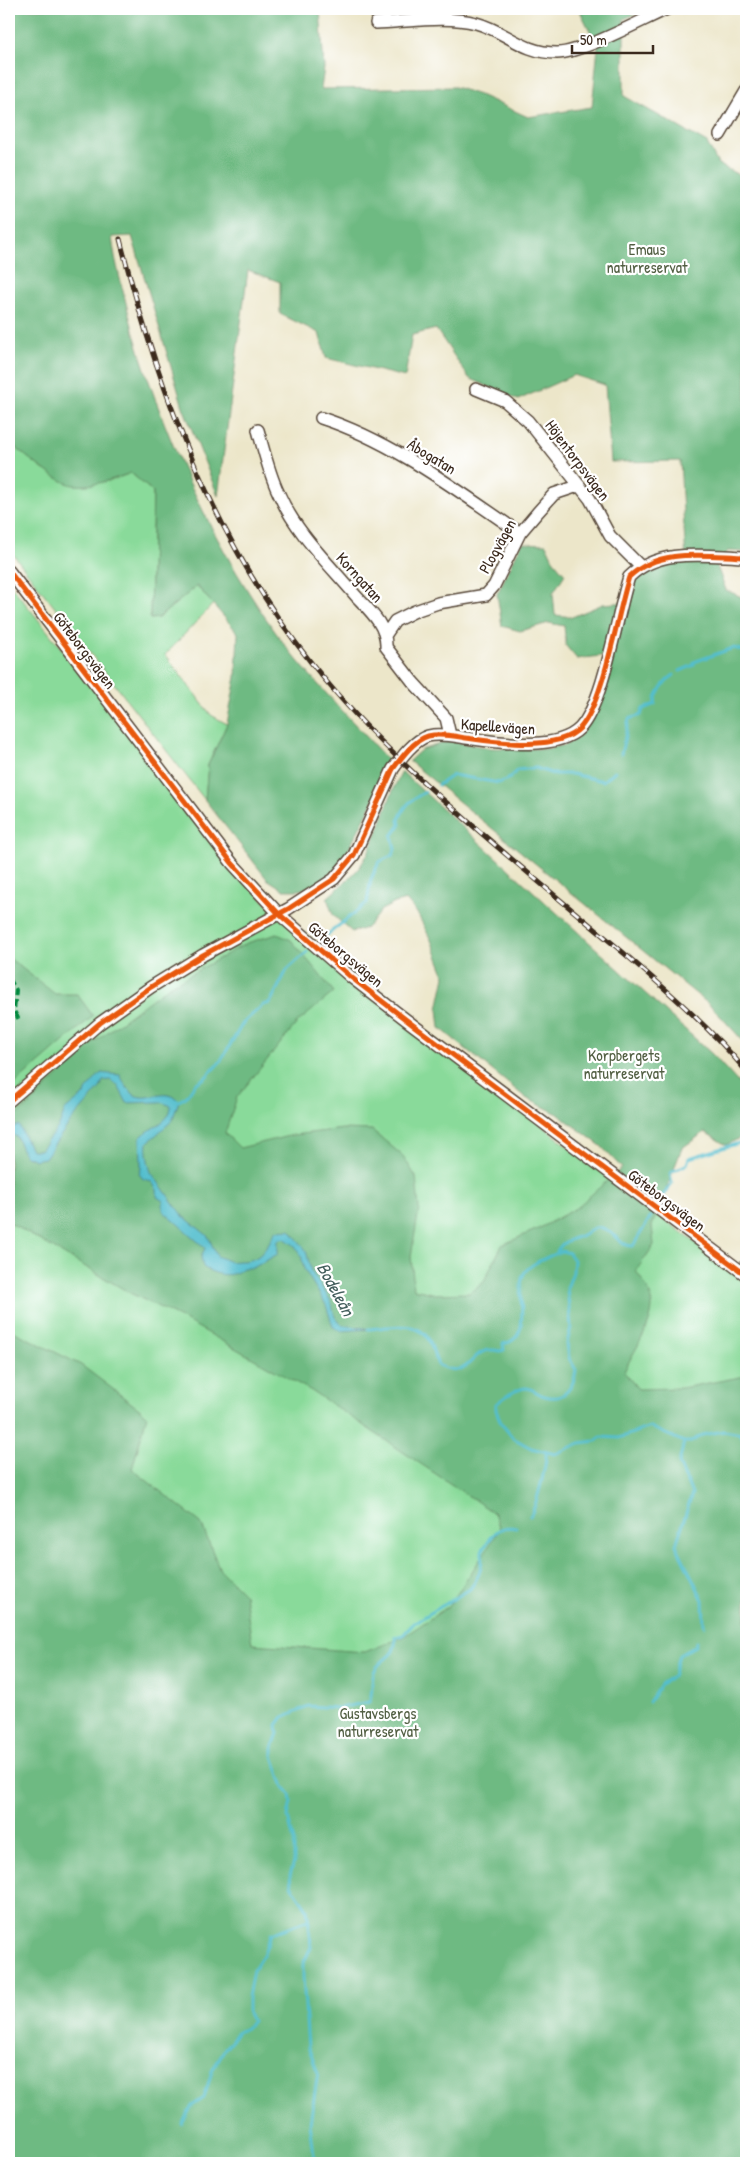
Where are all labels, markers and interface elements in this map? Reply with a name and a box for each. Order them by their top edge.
scale bar [572,22,654,54]
text: 50 m [580,29,607,50]
park label: Emaus naturreservat [607,238,688,278]
street label: Höjentorpsvägen [540,415,616,505]
street label: Åbogatan [404,433,460,479]
street label: Plogvägen [473,515,521,577]
street label: Korngatan [332,547,388,607]
street label: Göteborgsvägen [49,607,121,693]
street label: Kapellevägen [460,712,536,740]
street label: Göteborgsvägen [304,916,388,992]
park label: Korpbergets naturreservat [584,1044,665,1084]
street label: Göteborgsvägen [624,1164,710,1236]
water label: Bodeleån [311,1258,362,1322]
park label: Gustavsbergs naturreservat [338,1702,419,1742]

